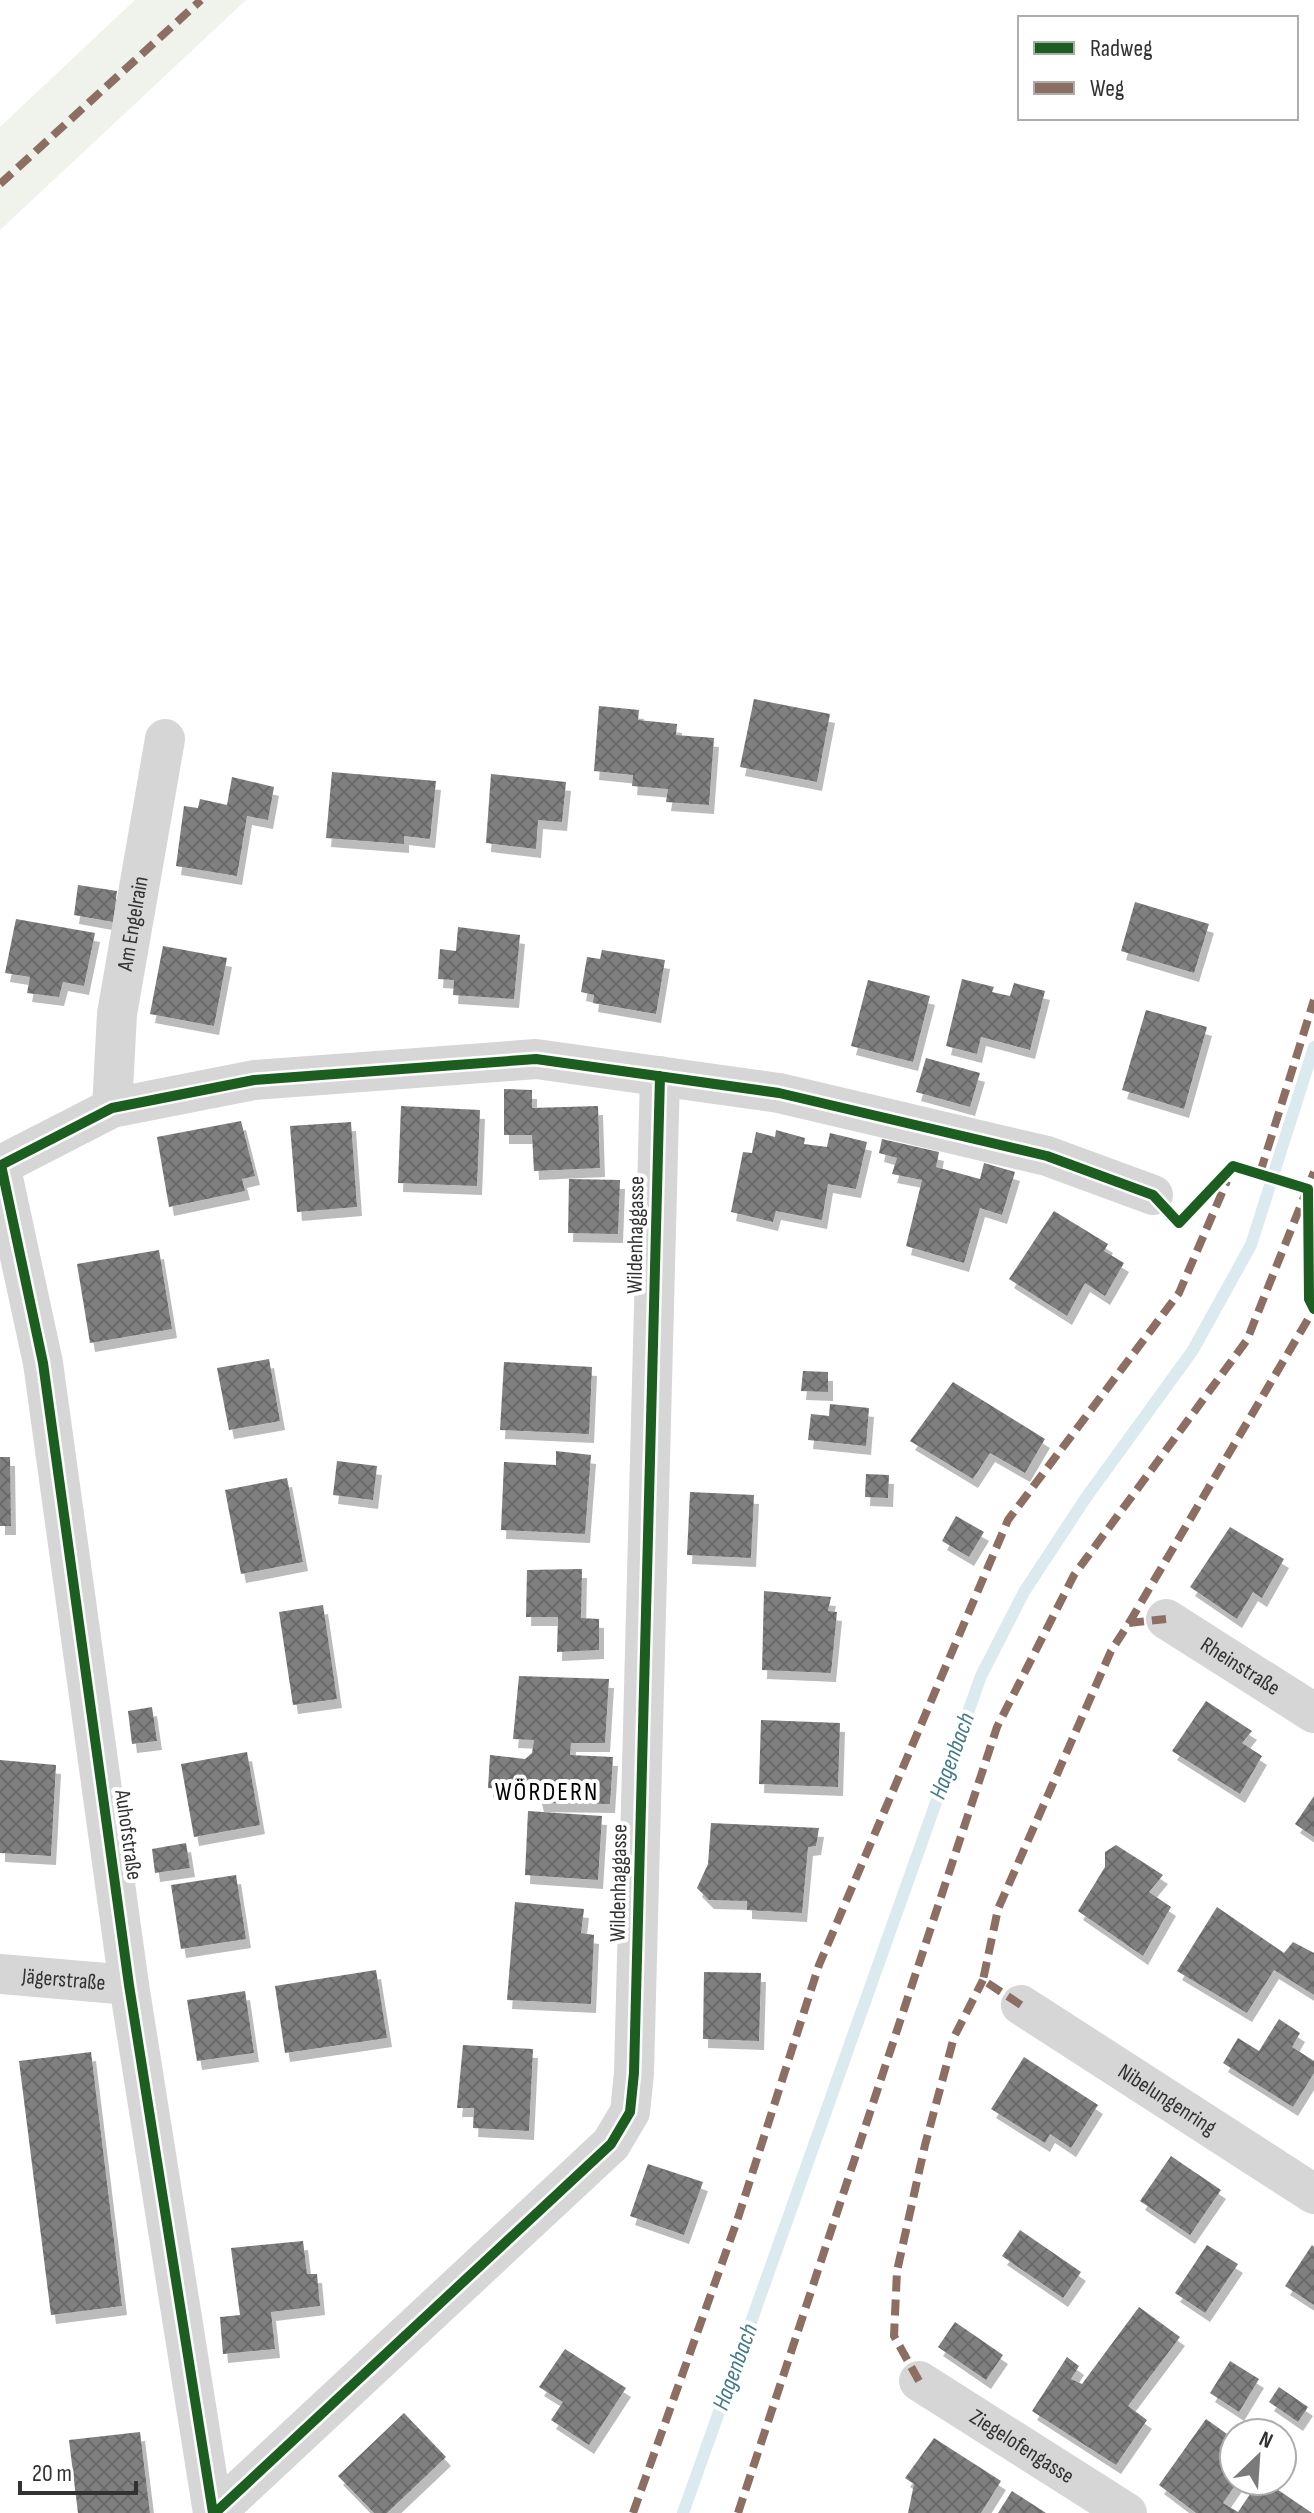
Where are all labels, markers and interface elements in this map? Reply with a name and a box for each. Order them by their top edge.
legend [1018,16,1298,120]
text: Radweg [1090,34,1153,63]
text: Weg [1090,74,1124,103]
street label: Am Engelrain [111,874,154,974]
street label: Wildenhaggasse [621,1176,651,1294]
street label: Rheinstraße [1195,1631,1285,1701]
water label: Hagenbach [923,1709,981,1803]
district label: WÖRDERN [495,1777,599,1808]
street label: Auhofstraße [108,1787,148,1882]
street label: Wildenhaggasse [604,1824,634,1942]
street label: Jägerstraße [20,1962,107,1996]
street label: Nibelungenring [1113,2058,1222,2141]
water label: Hagenbach [706,2320,764,2414]
street label: Ziegelofengasse [965,2403,1079,2489]
north arrow [1218,2417,1298,2497]
text: N [1255,2426,1277,2455]
scale bar [20,2445,136,2495]
text: 20 m [32,2459,72,2488]

